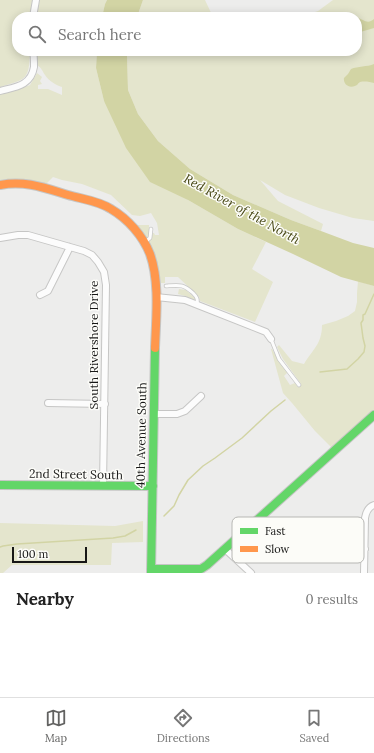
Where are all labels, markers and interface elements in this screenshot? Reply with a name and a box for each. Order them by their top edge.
search box [12,12,362,56]
icon: search [26,23,48,45]
text: Search here [58,25,141,44]
water label: Red River of the North [181,170,304,248]
street label: South Rivershore Drive [86,280,101,410]
street label: 40th Avenue South [133,382,149,488]
street label: 2nd Street South [29,466,123,482]
legend [232,517,364,563]
text: Fast [265,524,286,538]
text: Slow [265,542,290,556]
scale bar [12,545,87,564]
text: 100 m [18,547,48,561]
text: Nearby [16,588,74,610]
text: 0 results [306,591,358,608]
tab: Map [45,707,67,745]
tab: Directions [157,707,210,745]
tab: Saved [299,707,329,745]

